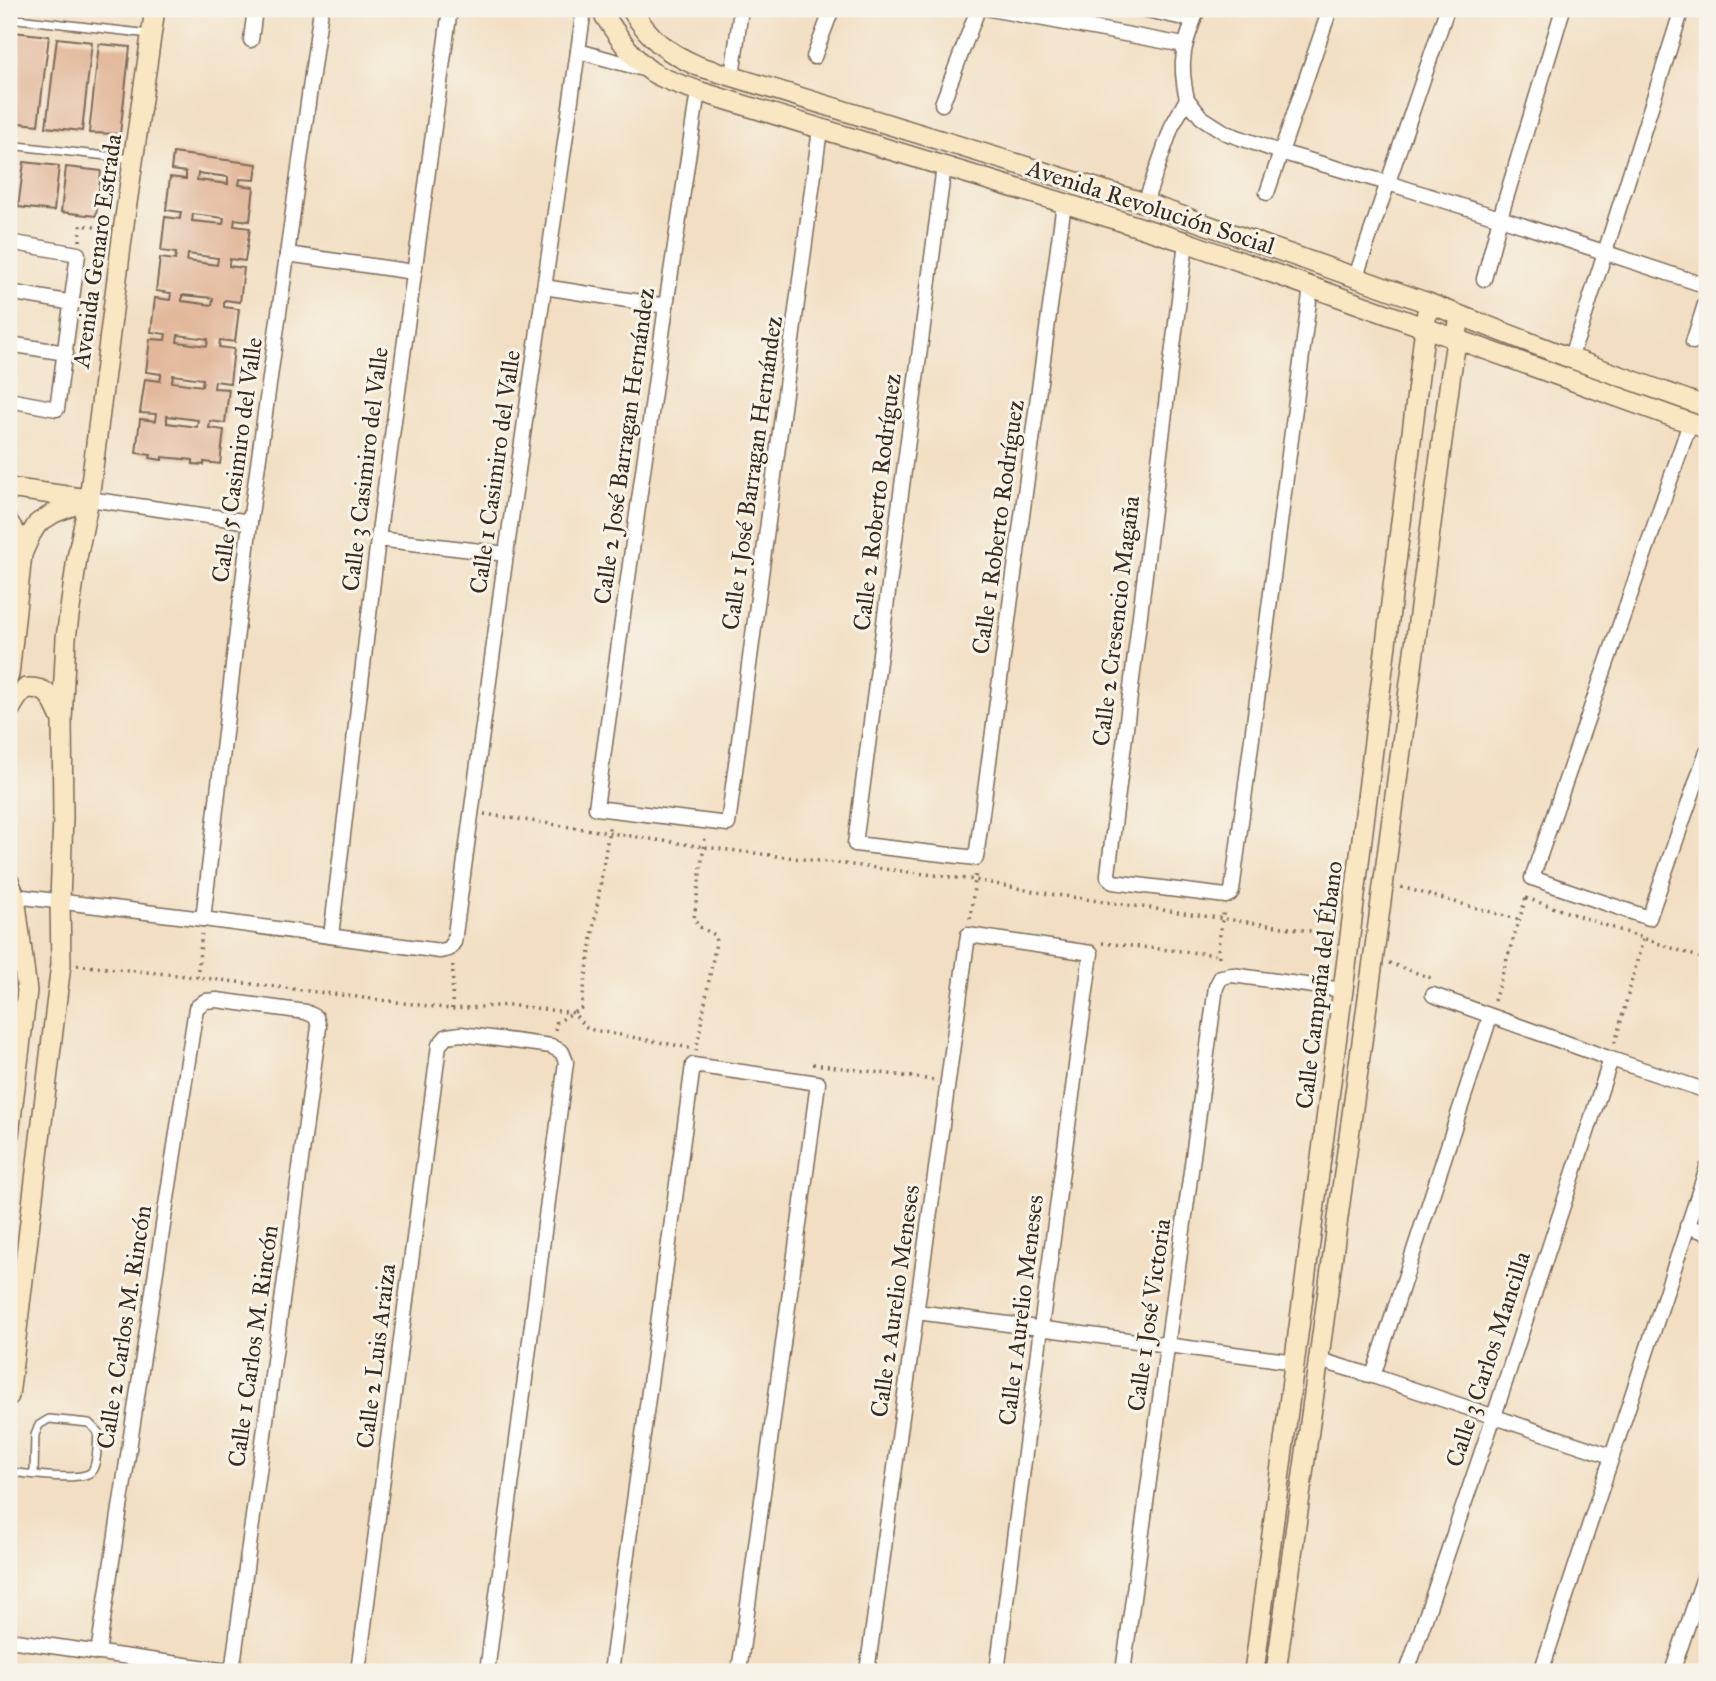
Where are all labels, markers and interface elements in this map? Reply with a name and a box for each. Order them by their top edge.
street label: Avenida Genaro Estrada [66,131,128,371]
street label: Avenida Revolución Social [1022,152,1279,261]
street label: Calle 2 José Barragan Hernández [587,286,661,606]
street label: Calle 1 José Barragan Hernández [715,314,789,632]
street label: Calle 5 Casimiro del Valle [205,335,269,585]
street label: Calle 3 Casimiro del Valle [335,345,395,593]
street label: Calle 1 Casimiro del Valle [463,348,527,596]
street label: Calle 2 Roberto Rodríguez [846,372,908,632]
street label: Calle 1 Roberto Rodríguez [965,398,1031,656]
street label: Calle 2 Cresencio Magaña [1086,493,1146,748]
street label: Calle Campaña del Ébano [1289,859,1349,1111]
street label: Calle 2 Aurelio Meneses [864,1183,926,1419]
street label: Calle 1 Aurelio Meneses [992,1193,1050,1427]
street label: Calle 2 Carlos M. Rincón [90,1203,158,1451]
street label: Calle 1 José Victoria [1121,1216,1177,1413]
street label: Calle 1 Carlos M. Rincón [221,1223,285,1469]
street label: Calle 3 Carlos Mancilla [1439,1247,1537,1471]
street label: Calle 2 Luis Araiza [350,1261,402,1450]

